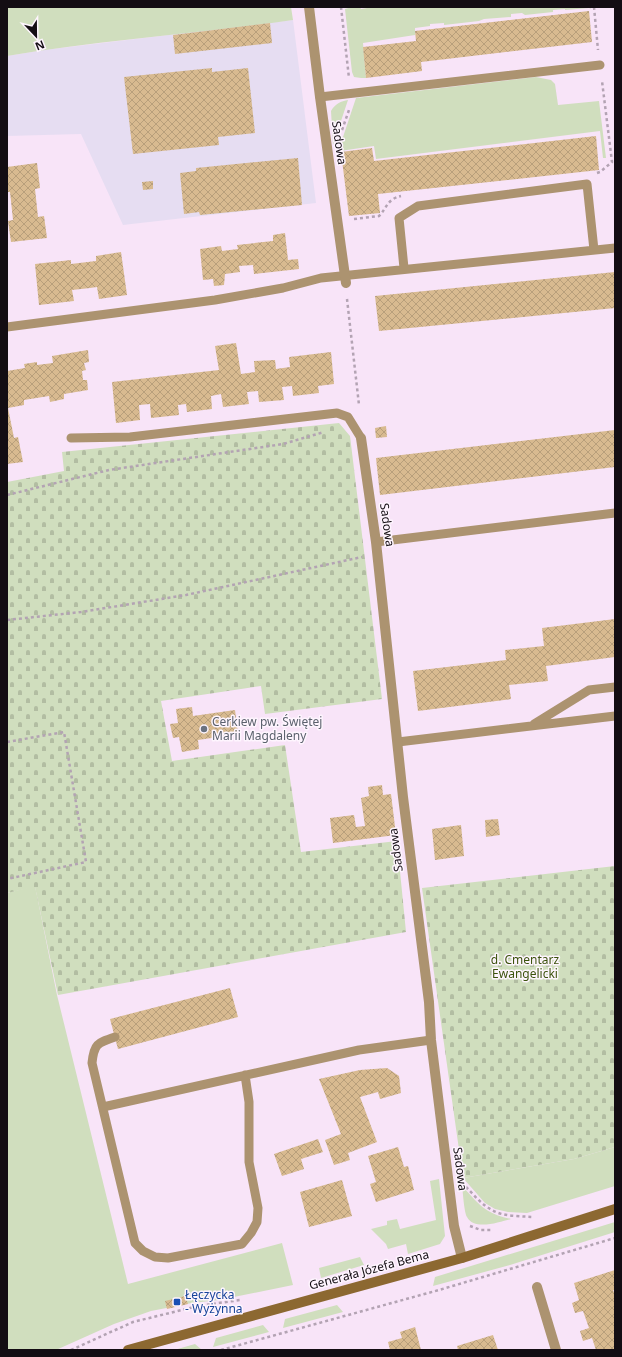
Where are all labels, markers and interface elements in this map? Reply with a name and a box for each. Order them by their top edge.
north arrow [16,16,56,56]
text: N [33,37,47,54]
street label: Sadowa [328,120,351,166]
street label: Sadowa [376,502,399,548]
place label: Cerkiew pw. Świętej Marii Magdaleny [212,713,322,744]
marker: Cerkiew pw. Świętej Marii Magdaleny [199,724,209,734]
street label: Sadowa [384,827,407,873]
park label: d. Cmentarz Ewangelicki [491,951,560,982]
street label: Sadowa [449,1146,472,1192]
street label: Generała Józefa Bema [307,1245,431,1294]
place label: Łęczycka - Wyżynna [185,1286,243,1317]
marker: Łęczycka - Wyżynna [172,1297,182,1307]

